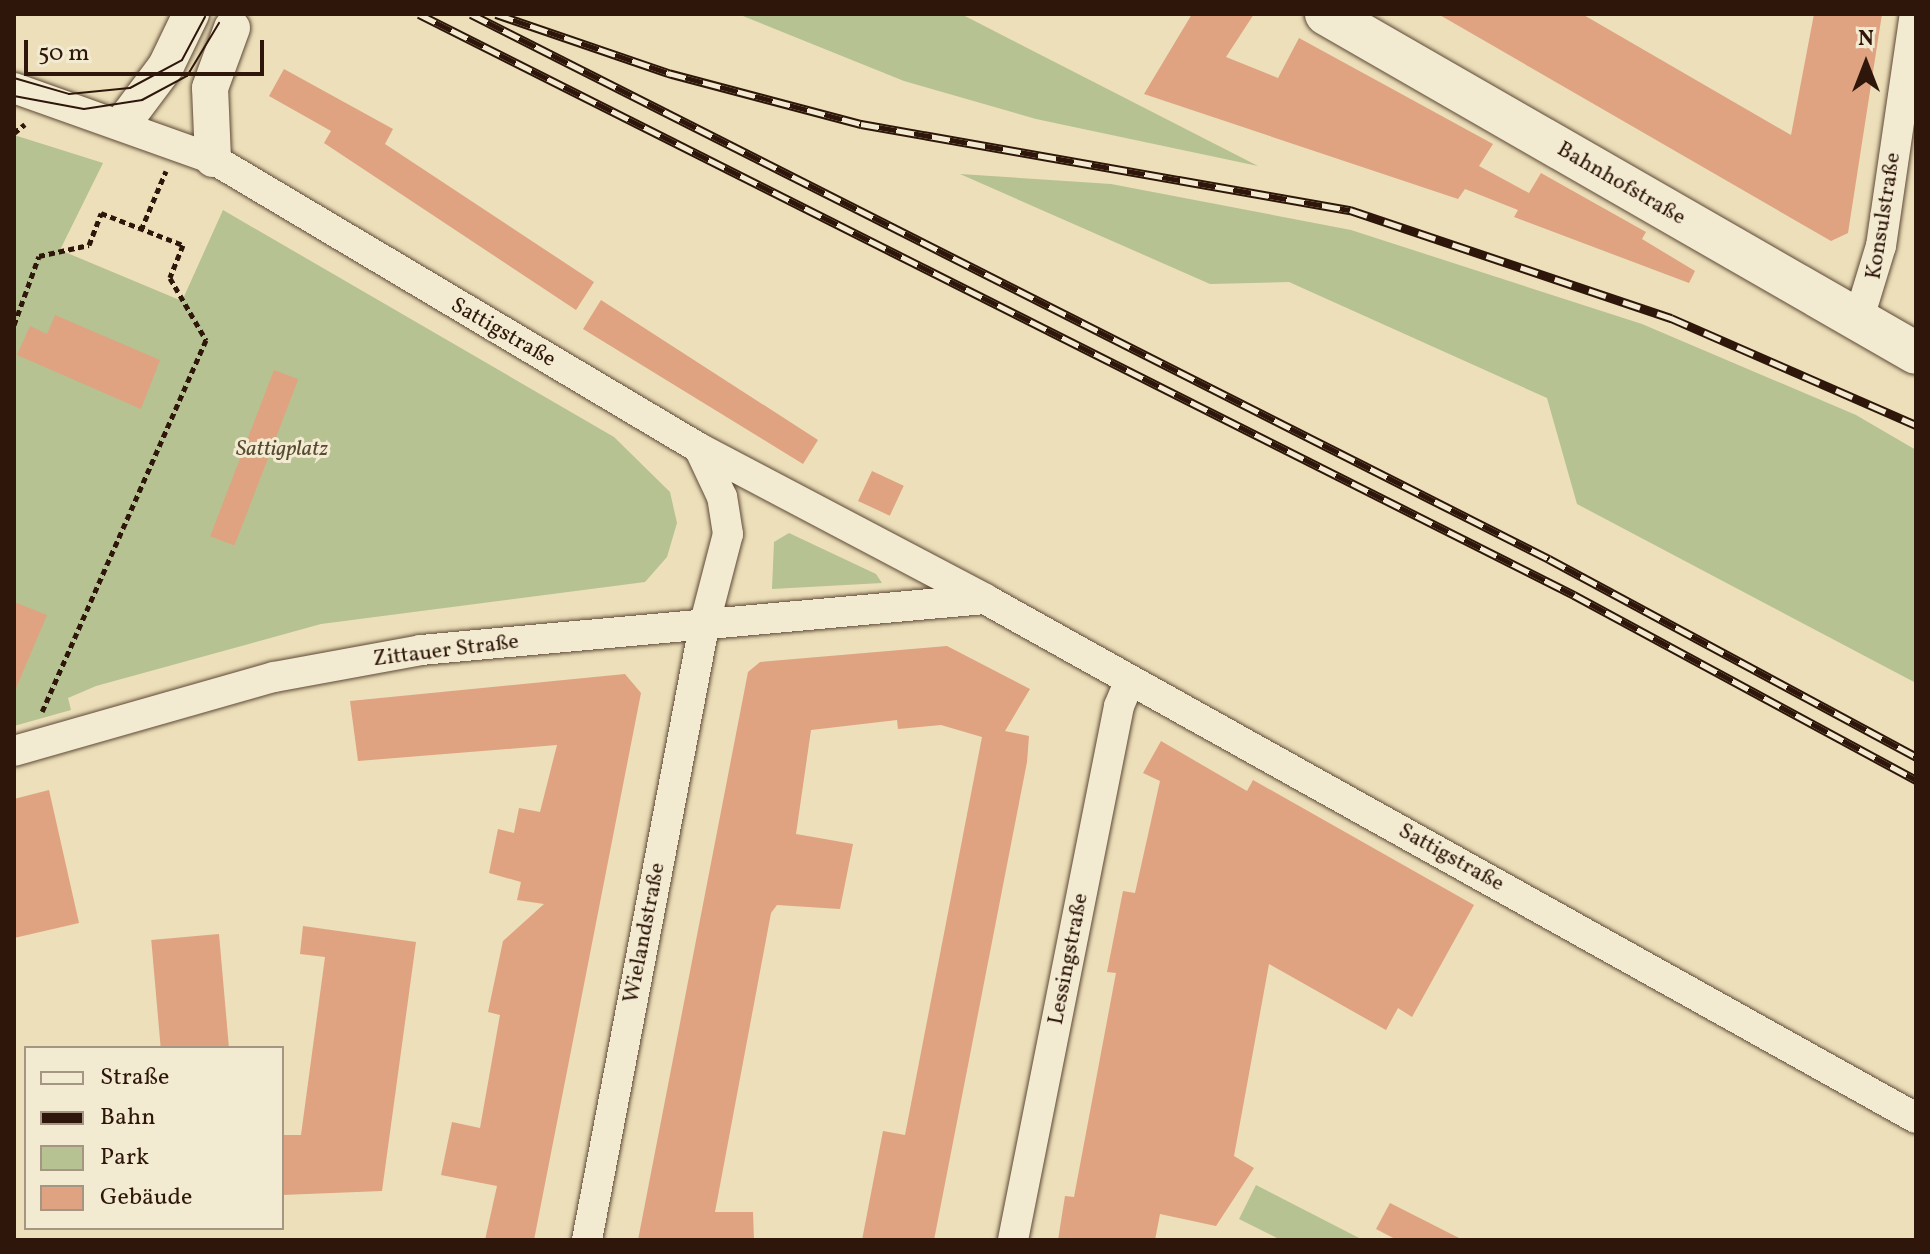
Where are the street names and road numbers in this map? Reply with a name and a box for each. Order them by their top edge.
street label: Bahnhofstraße [1552,137,1690,231]
street label: Konsulstraße [1861,151,1907,281]
street label: Sattigstraße [446,292,560,374]
street label: Zittauer Straße [372,629,520,673]
street label: Sattigstraße [1394,818,1508,898]
street label: Wielandstraße [618,861,672,1005]
street label: Lessingstraße [1043,891,1095,1027]

